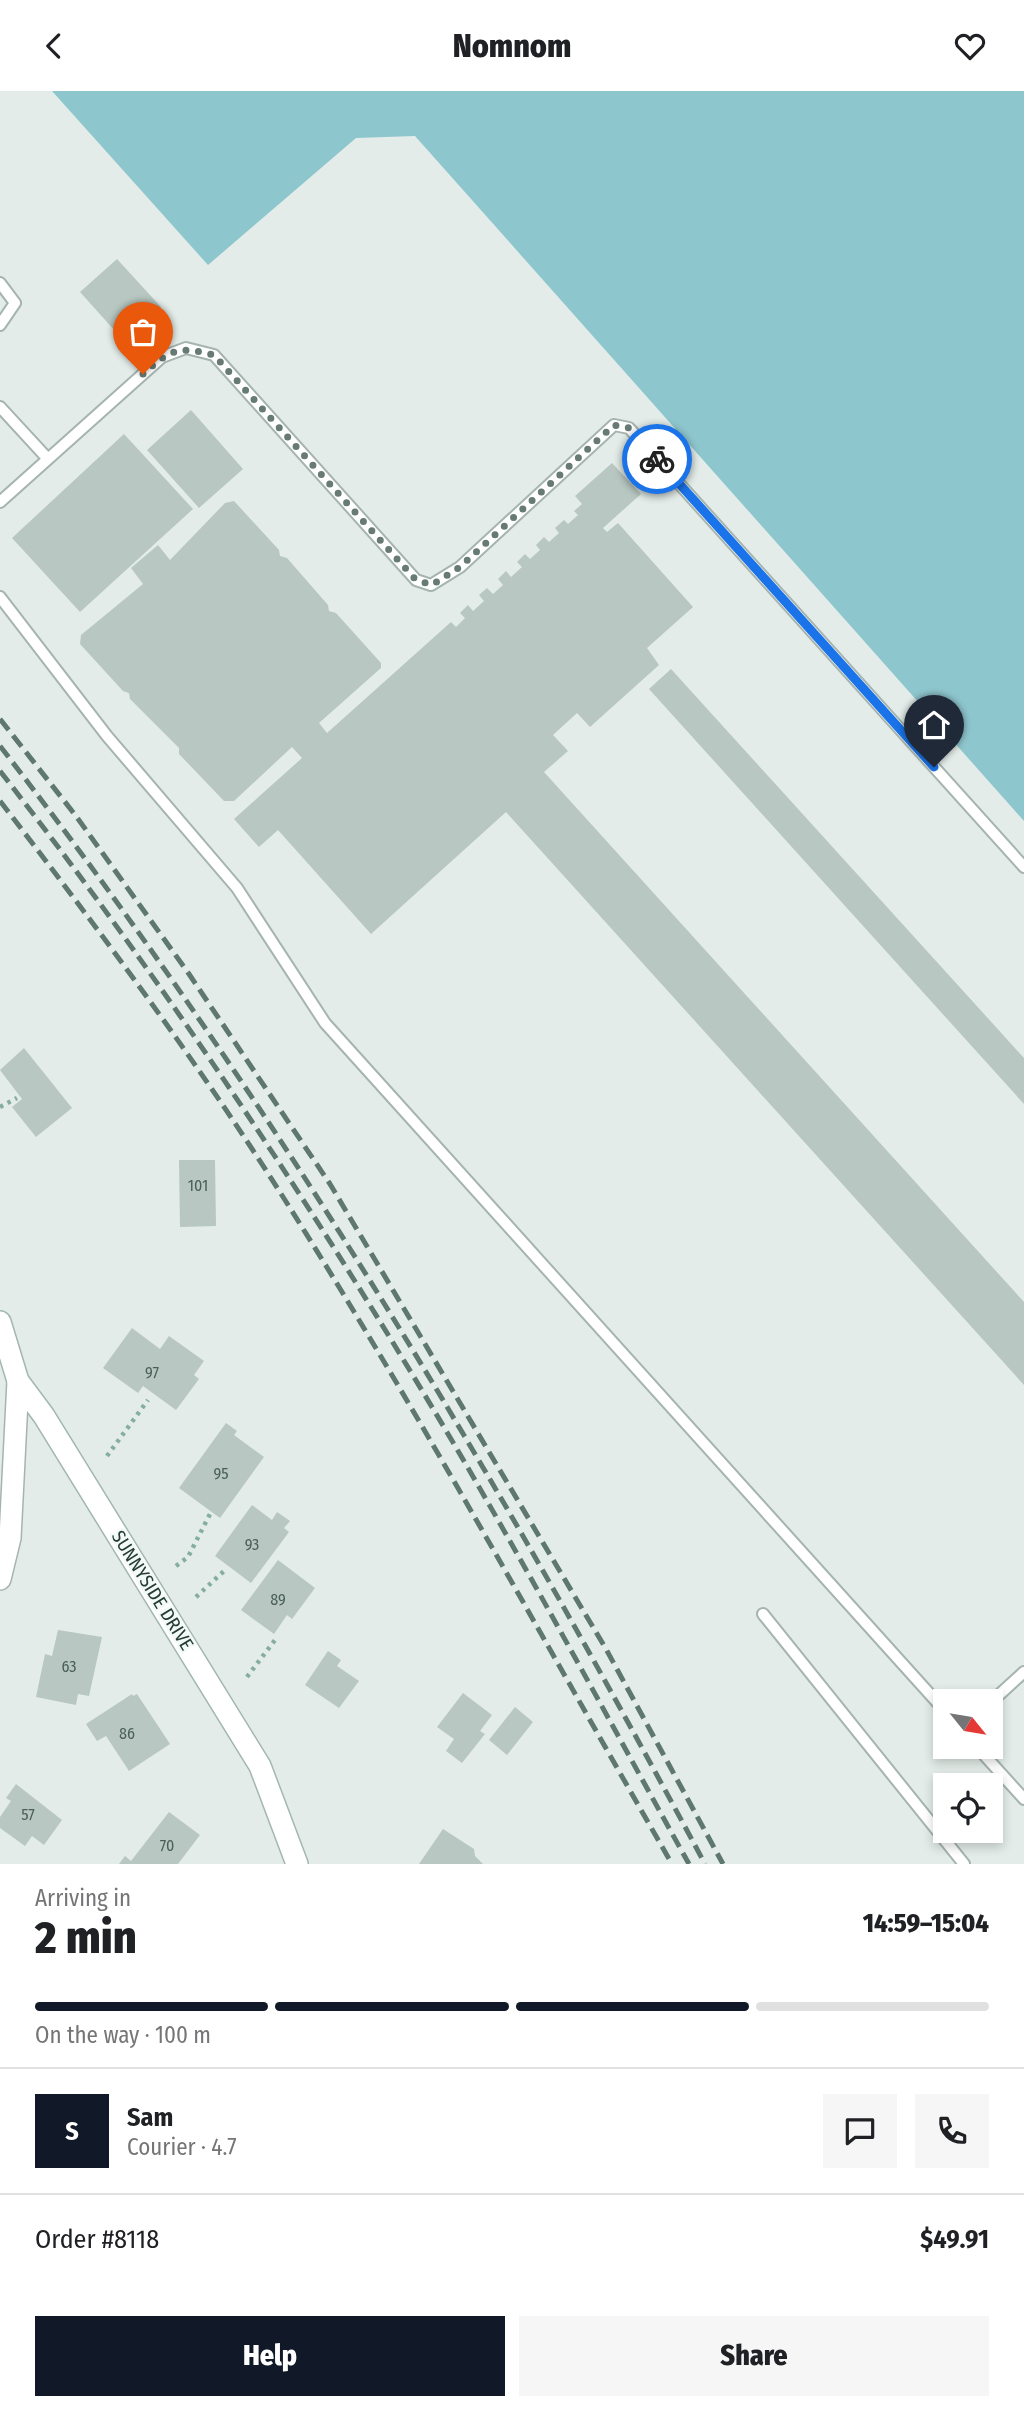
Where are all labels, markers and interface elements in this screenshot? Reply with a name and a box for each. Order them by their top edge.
icon: back [35,27,73,65]
text: Nomnom [453,27,571,65]
icon: heart [951,27,989,65]
pin [113,302,173,374]
icon: bag [124,313,162,351]
courier [622,424,692,494]
icon: bike [638,440,676,478]
pin [904,695,964,767]
icon: home [915,706,953,744]
house number: 101 [188,1176,208,1195]
house number: 97 [145,1363,160,1382]
house number: 95 [213,1464,229,1483]
street label: SUNNYSIDE DRIVE [107,1526,199,1654]
house number: 93 [245,1535,259,1554]
house number: 89 [270,1590,286,1609]
house number: 63 [61,1657,77,1676]
north arrow [933,1689,1003,1759]
map controls [933,1689,1003,1843]
house number: 86 [119,1724,135,1743]
button: locate [933,1773,1003,1843]
house number: 57 [21,1805,35,1824]
house number: 70 [160,1836,174,1855]
text: Arriving in [35,1884,131,1912]
text: 14:59–15:04 [863,1908,989,1939]
text: 2 min [35,1910,137,1965]
text: On the way · 100 m [35,2021,211,2049]
button: chat [823,2094,897,2168]
button: phone [915,2094,989,2168]
text: Sam [127,2102,173,2133]
text: S [65,2116,79,2147]
text: Courier · 4.7 [127,2133,237,2161]
text: Order #8118 [35,2224,159,2255]
text: $49.91 [920,2224,989,2255]
button: Help [35,2316,505,2396]
button: Share [519,2316,989,2396]

